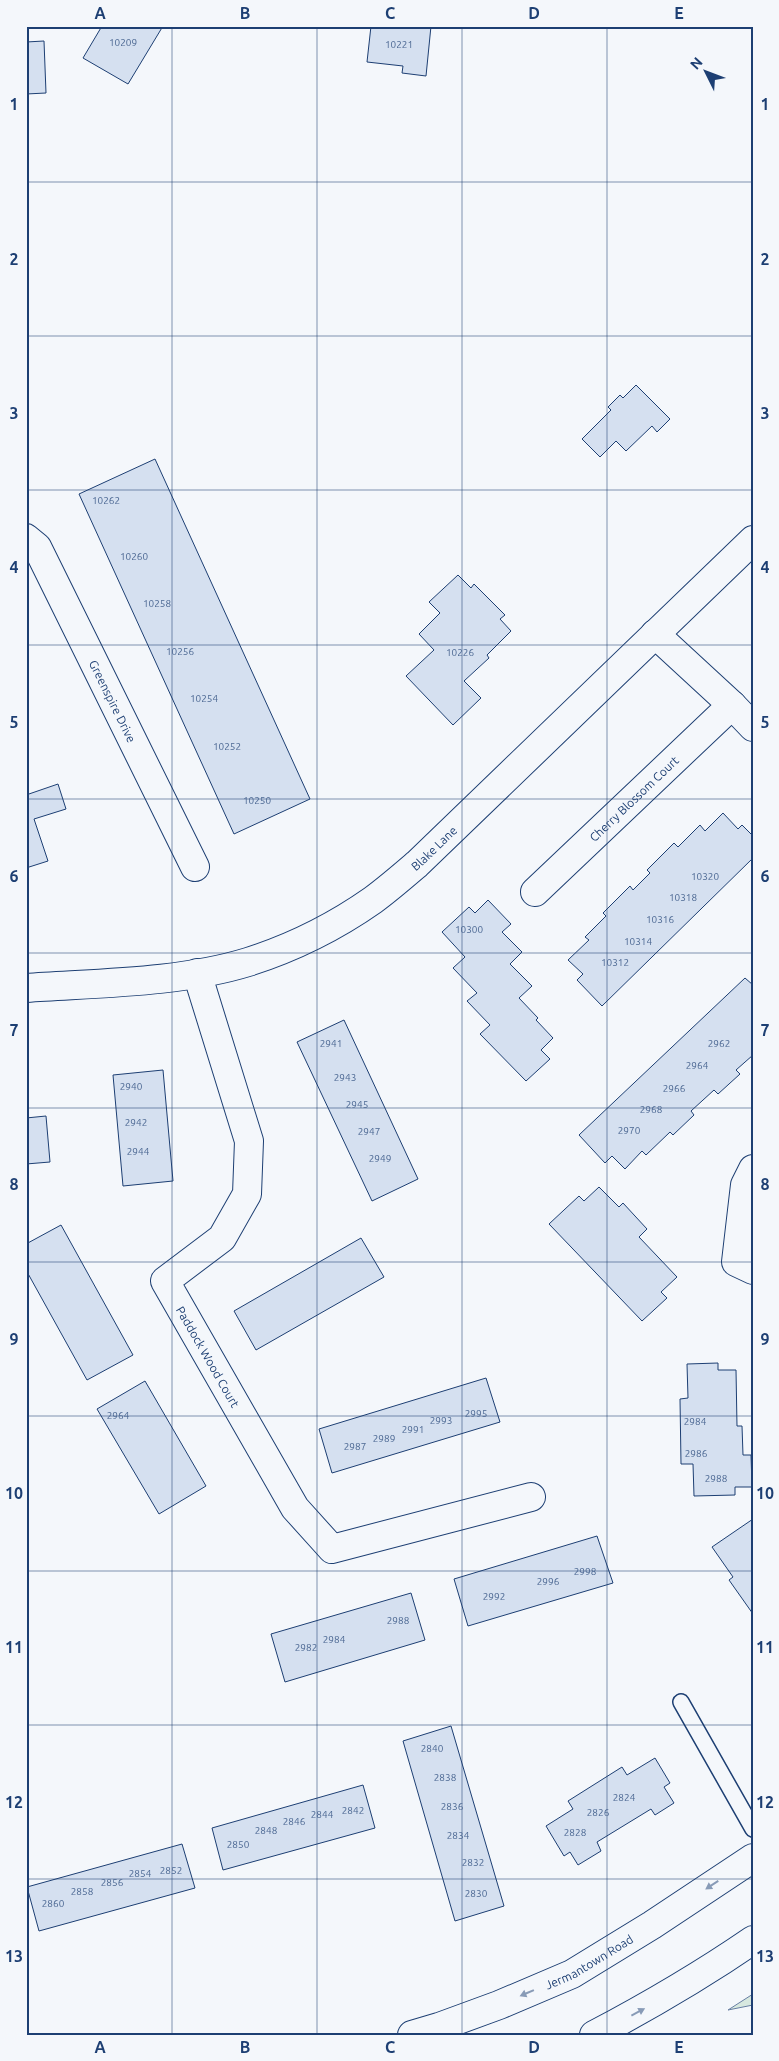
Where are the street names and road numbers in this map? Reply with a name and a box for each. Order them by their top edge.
street label: Greenspire Drive [87,658,139,744]
street label: Cherry Blossom Court [586,753,681,844]
street label: Blake Lane [408,823,459,873]
street label: Paddock Wood Court [174,1304,242,1410]
street label: Jermantown Road [543,1932,635,1991]

